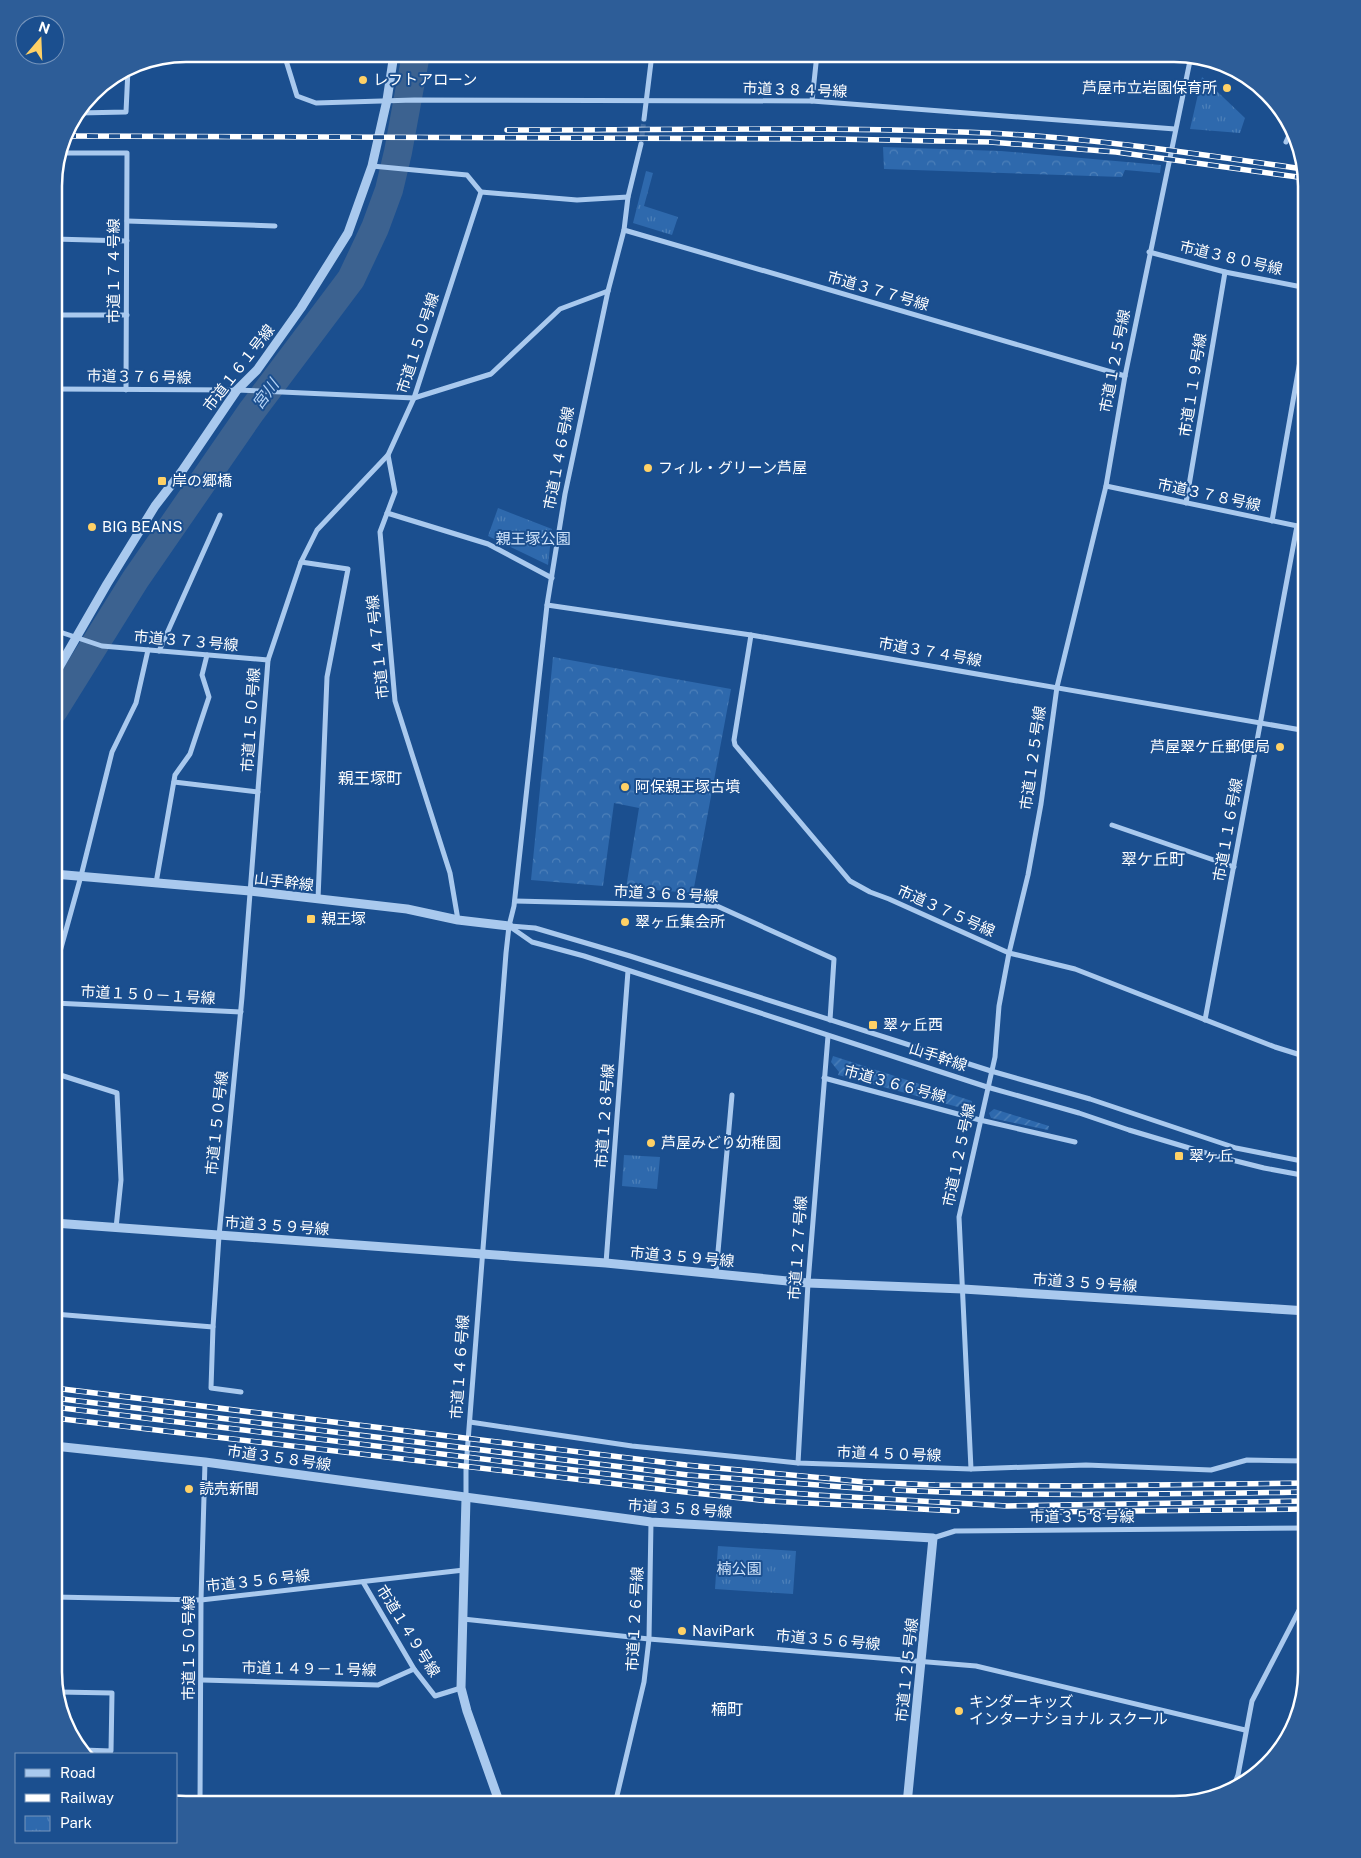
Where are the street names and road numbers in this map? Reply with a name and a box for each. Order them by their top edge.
street label: 市道３８４号線 [742,79,848,100]
street label: 市道１７４号線 [105,218,122,324]
street label: 市道３８０号線 [1178,237,1284,278]
street label: 市道３７７号線 [825,268,931,313]
street label: 市道１５０号線 [393,290,442,395]
street label: 市道１２５号線 [1096,308,1133,414]
street label: 市道１６１号線 [200,321,278,414]
street label: 市道１１９号線 [1176,332,1209,438]
street label: 市道３７６号線 [86,367,192,386]
street label: 市道１４６号線 [540,405,577,511]
street label: 市道３７８号線 [1156,475,1262,514]
street label: 市道１４７号線 [364,594,391,700]
street label: 市道３７３号線 [133,627,239,654]
street label: 市道３７４号線 [877,634,983,669]
street label: 市道１５０号線 [238,667,263,773]
street label: 市道１２５号線 [1017,705,1048,811]
street label: 市道１１６号線 [1210,777,1245,883]
street label: 山手幹線 [253,869,315,894]
street label: 市道３７５号線 [895,881,998,940]
street label: 市道３６８号線 [613,882,719,905]
street label: 市道１５０－１号線 [80,982,216,1007]
street label: 山手幹線 [907,1039,969,1074]
street label: 市道３６６号線 [842,1062,948,1105]
street label: 市道１２８号線 [592,1063,617,1169]
street label: 市道１５０号線 [203,1070,230,1176]
street label: 市道１２５号線 [939,1102,978,1208]
street label: 市道１２７号線 [785,1195,810,1301]
street label: 市道３５９号線 [224,1213,330,1238]
street label: 市道３５９号線 [629,1243,735,1270]
street label: 市道３５９号線 [1032,1270,1138,1295]
street label: 市道１４６号線 [447,1314,472,1420]
street label: 市道３５８号線 [226,1442,332,1473]
street label: 市道４５０号線 [836,1443,942,1464]
street label: 市道３５８号線 [627,1496,733,1521]
street label: 市道３５８号線 [1029,1508,1135,1525]
street label: 市道１２６号線 [623,1566,646,1672]
street label: 市道３５６号線 [205,1567,311,1594]
street label: 市道１４９号線 [373,1582,443,1680]
street label: 市道１５０号線 [180,1595,197,1701]
street label: 市道１２５号線 [893,1617,920,1723]
street label: 市道３５６号線 [775,1626,881,1653]
street label: 市道１４９－１号線 [241,1659,377,1678]

